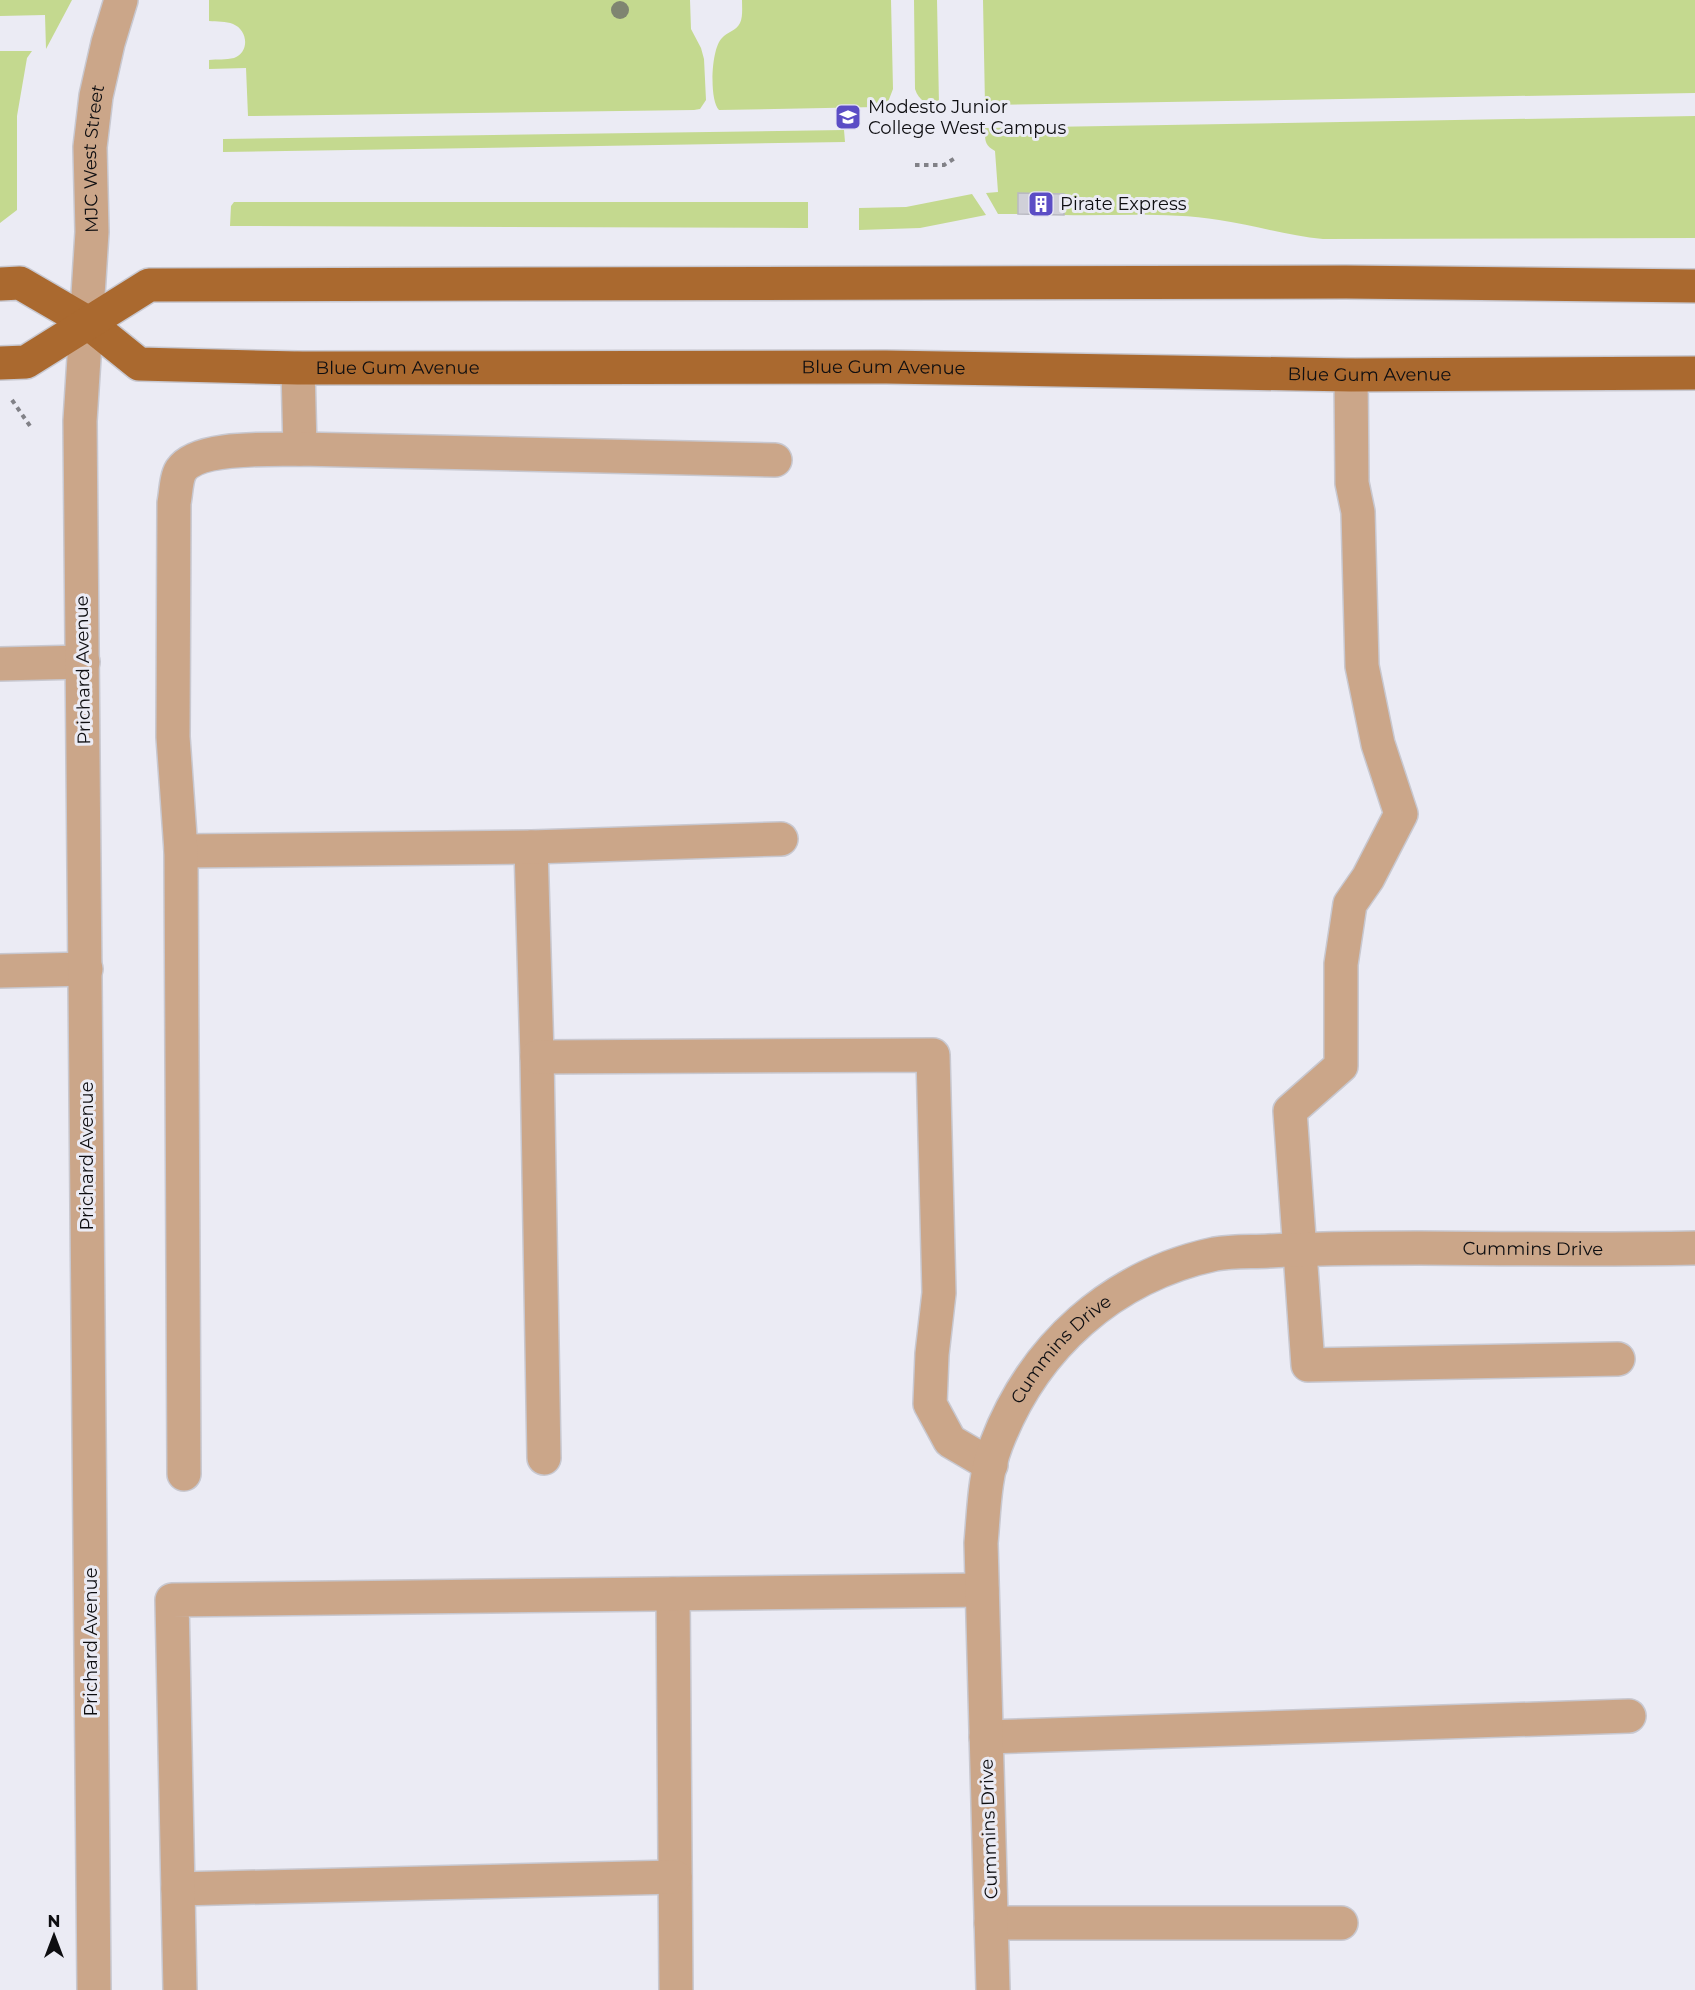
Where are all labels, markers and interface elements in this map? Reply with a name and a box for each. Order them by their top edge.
street label: MJC West Street [79,82,109,233]
place label: Modesto Junior College West Campus [868,96,1066,139]
school or university icon: Modesto Junior College West Campus [833,102,863,132]
building icon: Pirate Express [1026,189,1056,219]
place label: Pirate Express [1060,193,1187,215]
street label: Blue Gum Avenue [802,356,966,379]
street label: Blue Gum Avenue [316,357,480,379]
street label: Blue Gum Avenue [1287,363,1452,386]
street label: Prichard Avenue [71,595,95,745]
street label: Prichard Avenue [76,1081,98,1231]
street label: Cummins Drive [1462,1237,1603,1260]
street label: Cummins Drive [1006,1290,1116,1408]
street label: Prichard Avenue [80,1567,102,1717]
street label: Cummins Drive [976,1758,1002,1900]
north arrow [24,1906,84,1966]
text: N [48,1912,60,1931]

